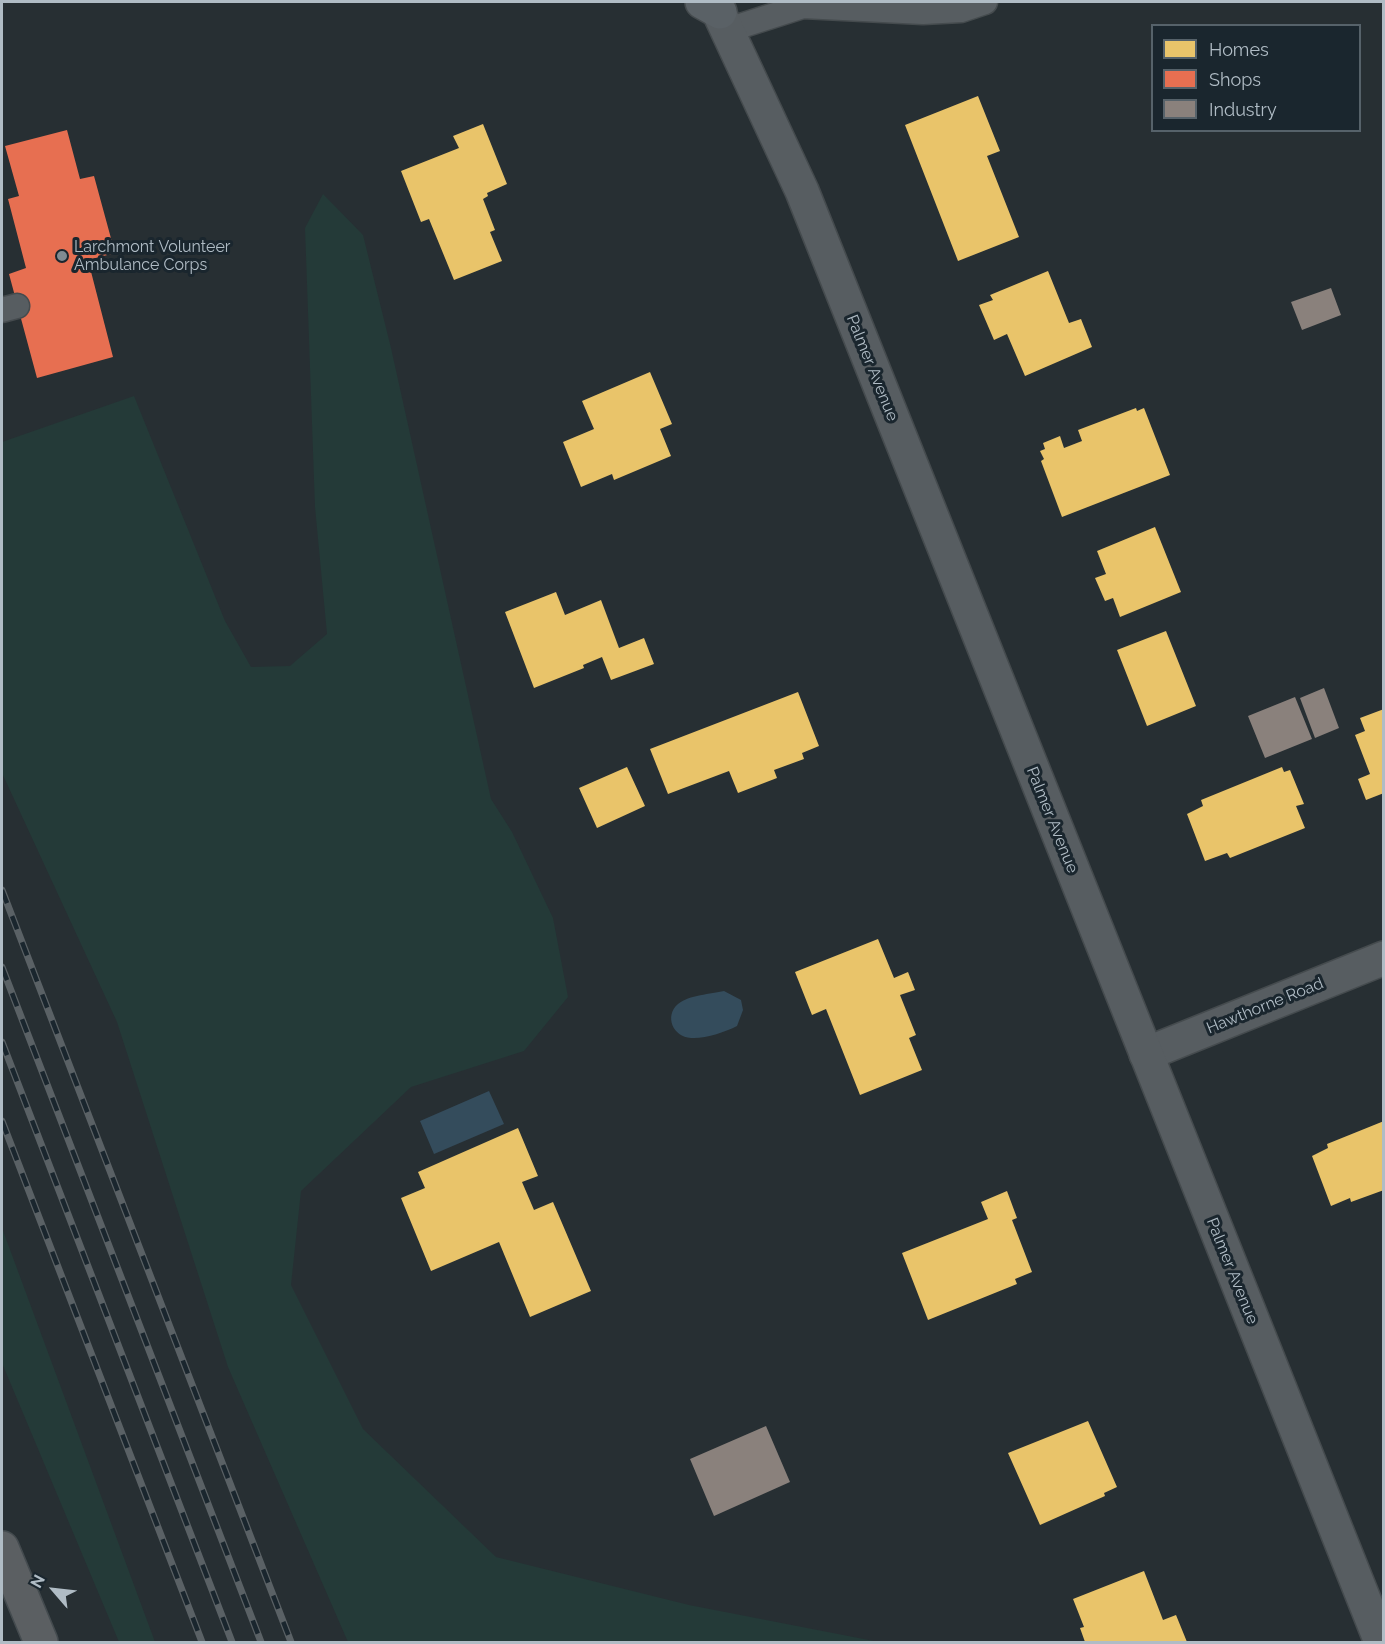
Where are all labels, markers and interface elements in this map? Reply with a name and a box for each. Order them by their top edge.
legend [1151,24,1361,132]
text: Homes [1209,39,1269,60]
text: Shops [1209,69,1261,90]
text: Industry [1209,99,1277,120]
place label: Larchmont Volunteer Ambulance Corps [74,237,230,275]
marker: Larchmont Volunteer Ambulance Corps [55,249,69,263]
street label: Palmer Avenue [842,312,902,424]
street label: Palmer Avenue [1022,764,1082,876]
street label: Hawthorne Road [1204,974,1326,1038]
street label: Palmer Avenue [1202,1215,1262,1327]
north arrow [24,1560,84,1620]
text: N [26,1571,49,1591]

